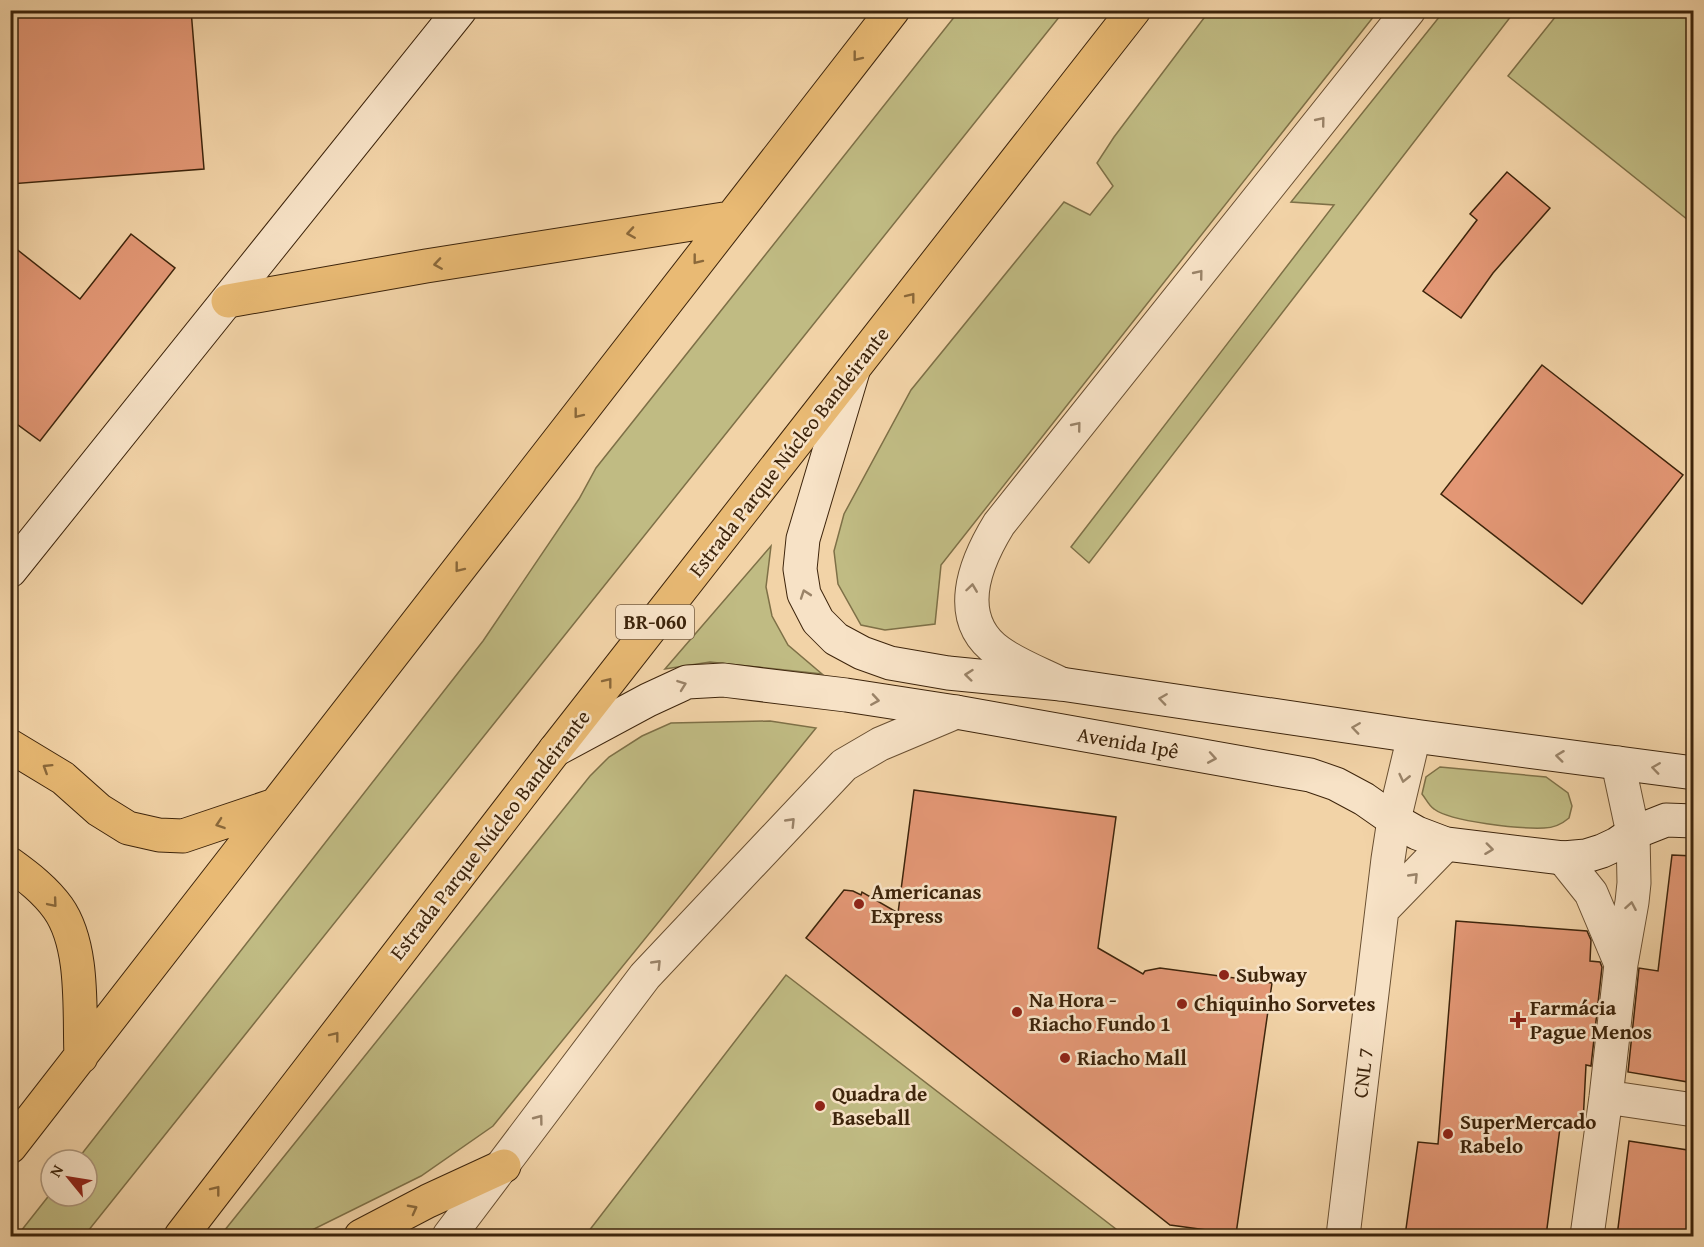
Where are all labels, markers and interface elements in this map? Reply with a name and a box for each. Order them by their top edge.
one-way arrow [853,50,864,61]
one-way arrow [1313,117,1324,128]
one-way arrow [626,227,635,239]
one-way arrow [694,253,705,264]
one-way arrow [434,257,443,269]
one-way arrow [1192,270,1203,281]
one-way arrow [903,293,914,304]
street label: Estrada Parque Núcleo Bandeirante [681,320,896,583]
one-way arrow [574,407,585,418]
one-way arrow [1070,422,1081,433]
one-way arrow [455,561,466,572]
one-way arrow [966,583,978,592]
one-way arrow [800,590,813,600]
road number: BR-060 [616,605,694,639]
one-way arrow [965,669,974,682]
one-way arrow [601,678,612,689]
one-way arrow [676,680,687,693]
one-way arrow [870,693,880,705]
one-way arrow [1158,694,1167,706]
street label: Estrada Parque Núcleo Bandeirante [382,703,597,966]
street label: Avenida Ipê [1075,718,1181,767]
one-way arrow [1351,722,1360,734]
one-way arrow [1555,750,1564,762]
one-way arrow [1207,751,1217,764]
one-way arrow [1651,763,1660,775]
one-way arrow [43,764,53,776]
one-way arrow [1398,773,1411,783]
one-way arrow [215,817,225,830]
one-way arrow [784,819,795,829]
one-way arrow [1484,842,1493,855]
one-way arrow [1407,874,1418,885]
place label: Americanas Express [871,876,982,931]
one-way arrow [46,896,57,907]
marker: Americanas Express [852,897,866,911]
one-way arrow [1624,901,1637,911]
place label: Subway [1236,959,1307,990]
one-way arrow [650,960,661,970]
marker: Subway [1217,968,1231,982]
place label: Na Hora - Riacho Fundo 1 [1029,984,1171,1039]
place label: Chiquinho Sorvetes [1194,988,1375,1019]
place label: Farmácia Pague Menos [1530,992,1652,1047]
marker: Chiquinho Sorvetes [1175,997,1189,1011]
marker: Na Hora - Riacho Fundo 1 [1010,1005,1024,1019]
marker: Farmácia Pague Menos [1511,1013,1525,1027]
one-way arrow [328,1031,339,1042]
place label: Riacho Mall [1077,1042,1187,1073]
street label: CNL 7 [1344,1046,1381,1100]
marker: Riacho Mall [1058,1051,1072,1065]
place label: Quadra de Baseball [832,1078,927,1133]
marker: Quadra de Baseball [813,1099,827,1113]
place label: SuperMercado Rabelo [1460,1106,1596,1161]
one-way arrow [532,1114,543,1125]
marker: SuperMercado Rabelo [1441,1127,1455,1141]
north arrow [39,1148,99,1208]
text: N [43,1160,69,1181]
one-way arrow [209,1186,220,1197]
one-way arrow [407,1205,417,1216]

